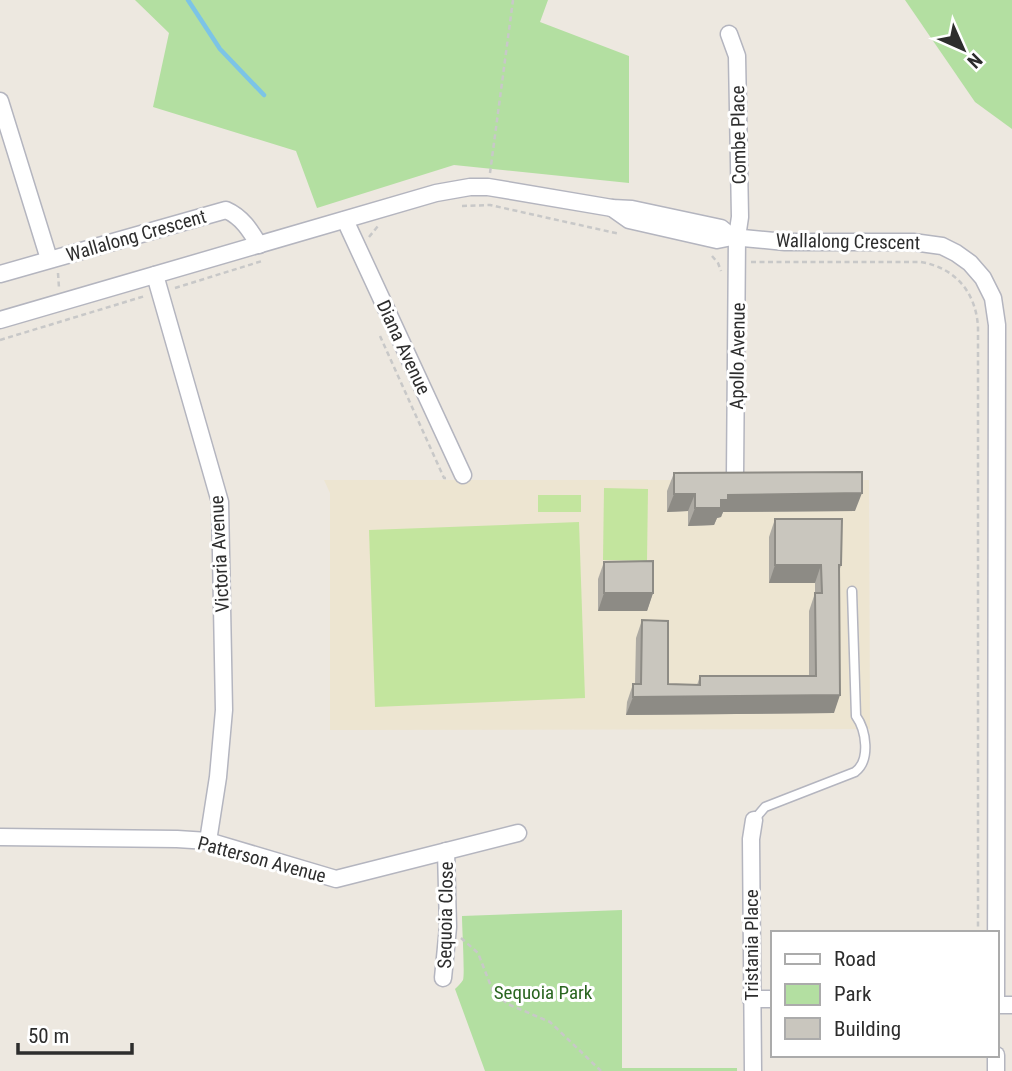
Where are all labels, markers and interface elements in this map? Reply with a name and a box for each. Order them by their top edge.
north arrow [928,14,998,84]
text: N [962,48,987,73]
street label: Combe Place [726,85,751,185]
street label: Wallalong Crescent [64,205,209,266]
street label: Wallalong Crescent [776,229,920,254]
street label: Diana Avenue [372,296,435,398]
street label: Apollo Avenue [725,302,750,410]
street label: Victoria Avenue [205,495,234,613]
street label: Patterson Avenue [195,831,329,888]
street label: Sequoia Close [433,861,458,969]
street label: Tristania Place [740,889,763,1001]
legend [771,931,998,1057]
text: Road [834,947,876,971]
park label: Sequoia Park [494,981,593,1004]
text: Park [834,982,872,1006]
scale bar [18,1012,131,1056]
text: Building [834,1017,901,1041]
text: 50 m [28,1024,69,1048]

